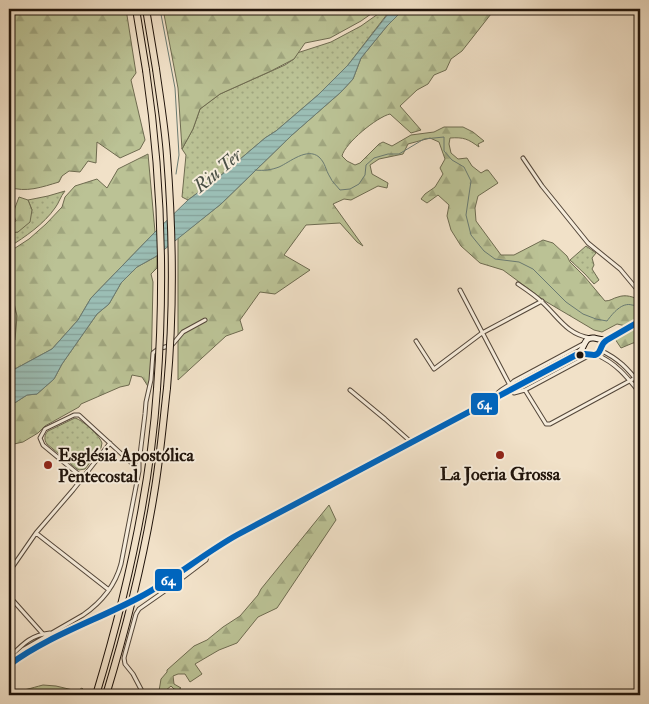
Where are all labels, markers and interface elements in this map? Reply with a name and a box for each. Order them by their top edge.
water label: Riu Ter [188,143,248,199]
unlabelled marker [575,350,585,360]
line badge: 64 [470,392,499,416]
text: 64 [477,396,493,413]
place label: Església Apostólica Pentecostal [58,444,195,488]
marker: La Joeria Grossa [494,449,506,461]
marker: Església Apostólica Pentecostal [42,459,54,471]
place label: La Joeria Grossa [440,463,561,486]
line badge: 64 [154,568,183,592]
text: 64 [161,572,177,589]

